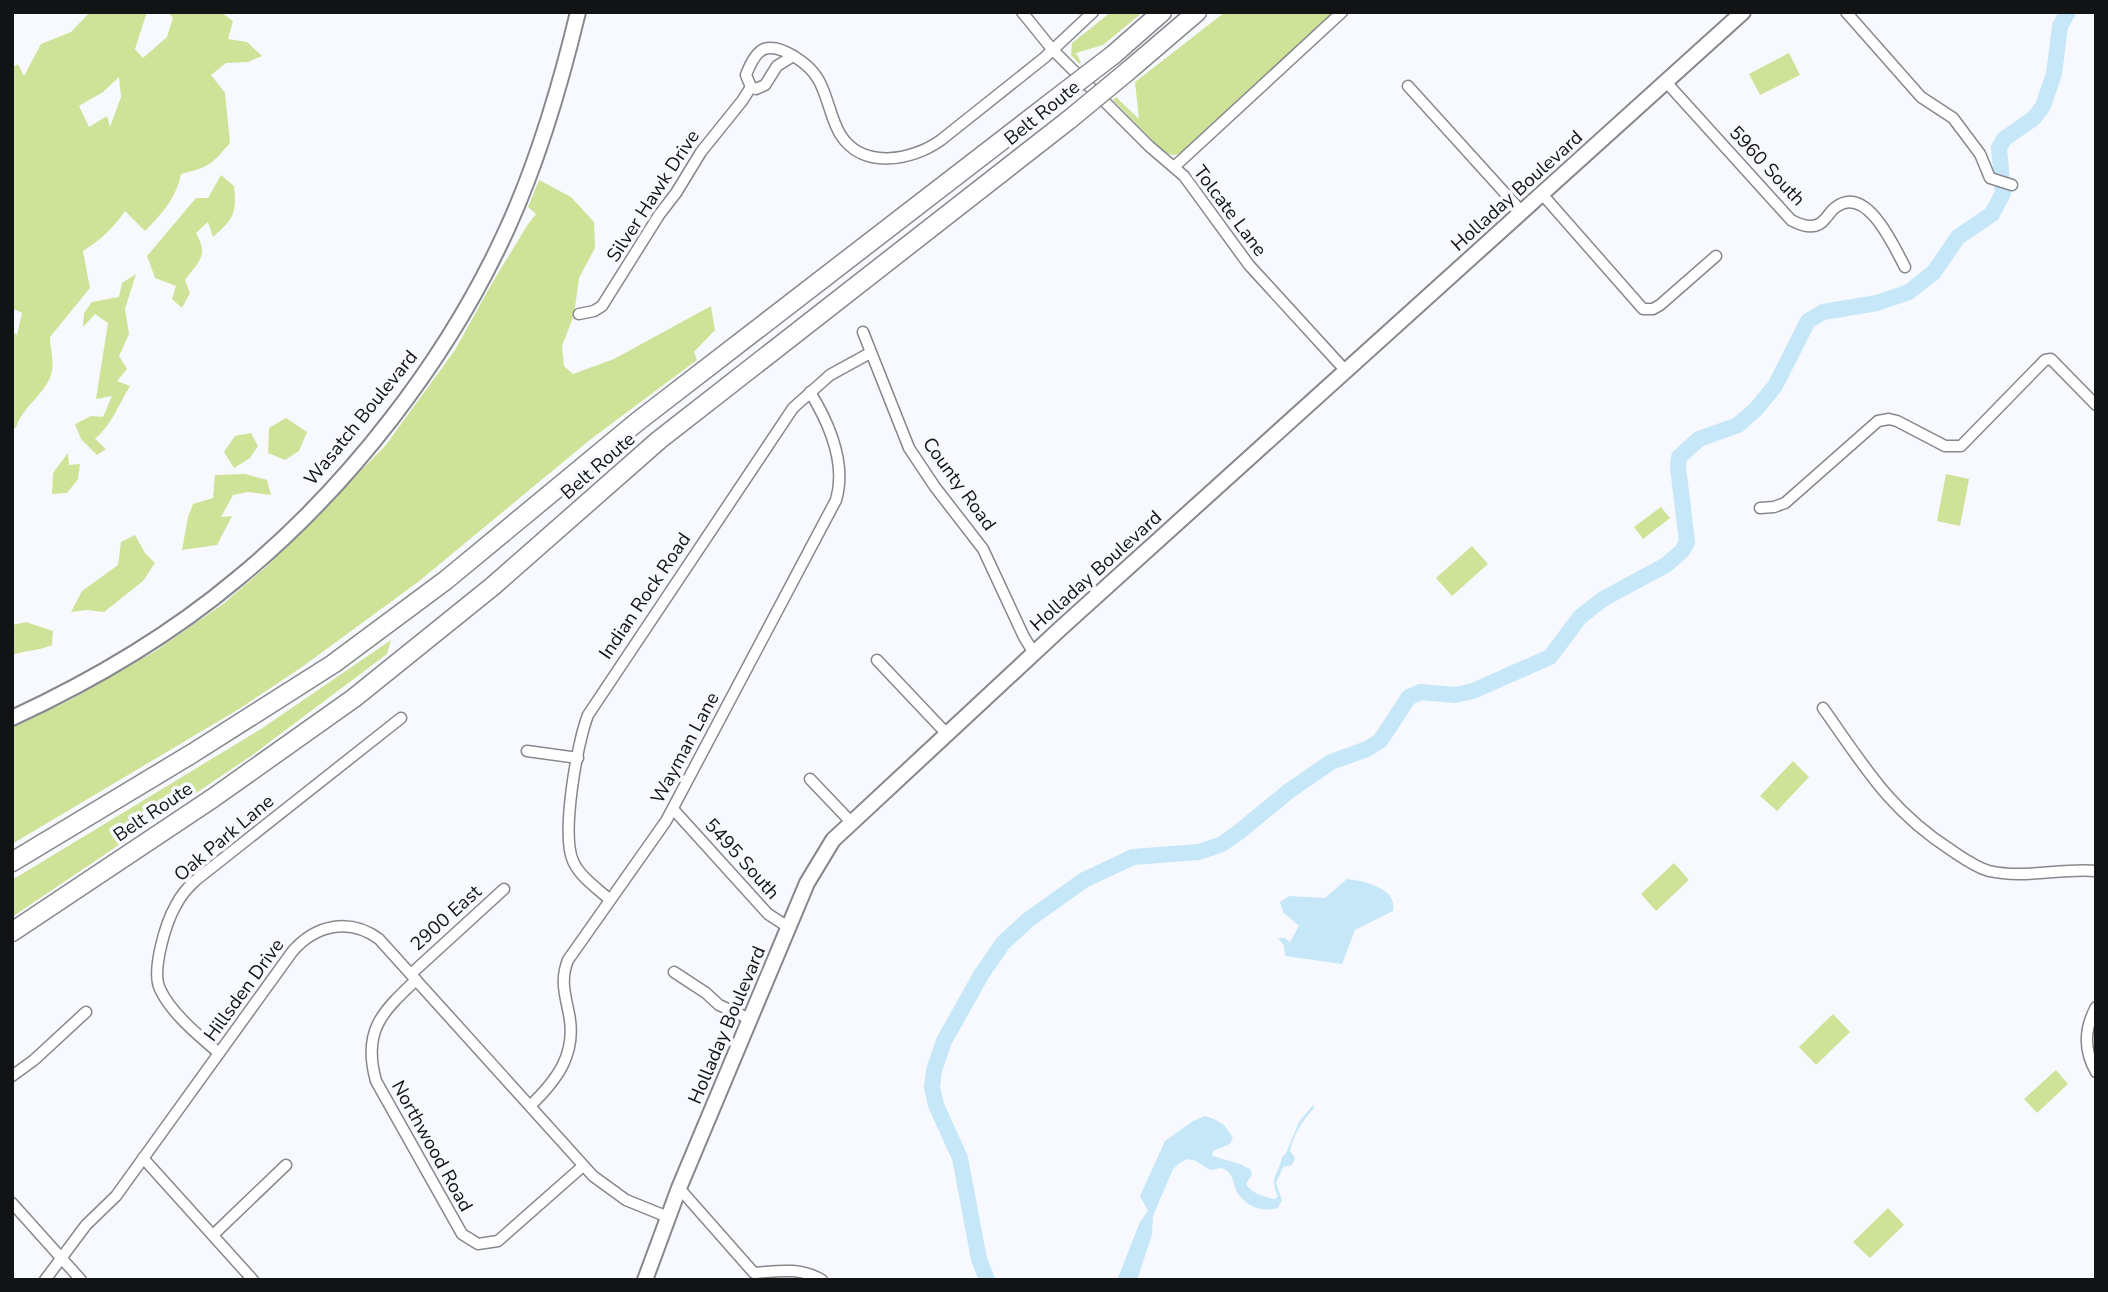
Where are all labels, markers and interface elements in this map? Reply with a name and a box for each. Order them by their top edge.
street label: Belt Route [999,74,1085,152]
street label: 5960 South [1723,120,1811,212]
street label: Silver Hawk Drive [600,125,706,267]
street label: Holladay Boulevard [1445,125,1589,257]
street label: Tolcate Lane [1187,160,1273,262]
street label: Wasatch Boulevard [298,345,424,491]
street label: Belt Route [555,427,641,505]
street label: County Road [916,432,1002,536]
street label: Holladay Boulevard [1024,505,1168,637]
street label: Indian Rock Road [593,528,697,664]
street label: Wayman Lane [645,688,725,808]
street label: Belt Route [108,776,198,848]
street label: Oak Park Lane [168,788,280,888]
street label: 5495 South [699,813,785,905]
street label: 2900 East [405,879,487,957]
street label: Hillsden Drive [198,933,290,1047]
street label: Holladay Boulevard [682,942,772,1108]
street label: Northwood Road [385,1076,479,1216]

